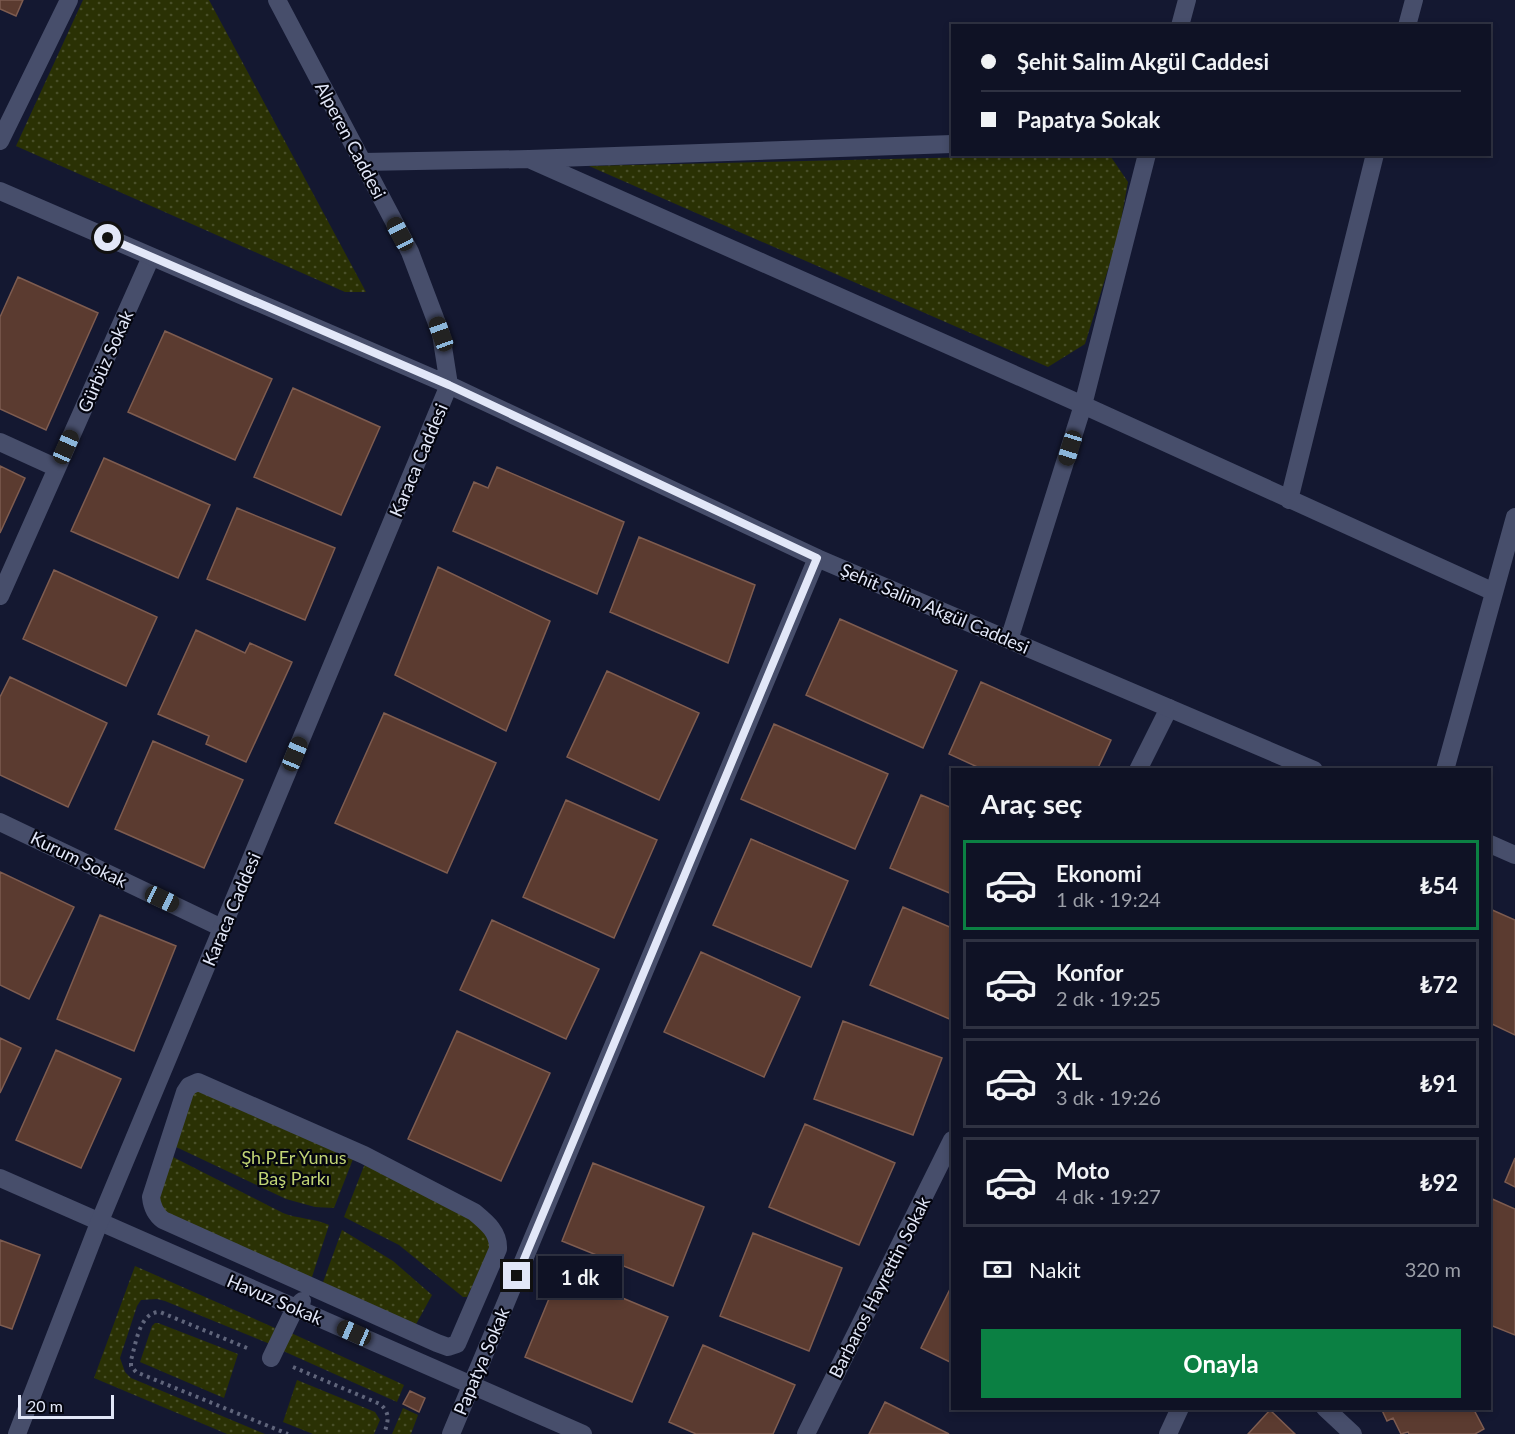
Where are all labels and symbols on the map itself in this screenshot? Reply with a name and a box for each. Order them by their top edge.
street label: Alperen Caddesi [311,78,391,202]
car [384,214,416,254]
route start [94,224,121,251]
street label: Gürbüz Sokak [73,306,138,416]
car [426,314,456,354]
street label: Karaca Caddesi [384,400,452,520]
car [50,427,82,467]
car [1056,428,1084,468]
street label: Şehit Salim Akgül Caddesi [837,558,1033,658]
car [280,734,310,774]
street label: Kurum Sokak [27,826,132,892]
street label: Karaca Caddesi [197,849,265,969]
car [142,883,182,915]
park label: Şh.P.Er Yunus Baş Parkı [241,1146,347,1189]
street label: Barbaros Hayrettin Sokak [824,1192,935,1381]
callout: 1 dk [538,1255,622,1297]
route end [503,1262,530,1289]
street label: Havuz Sokak [224,1269,327,1329]
street label: Papatya Sokak [448,1303,514,1418]
car [334,1317,374,1349]
scale bar [18,1392,114,1420]

